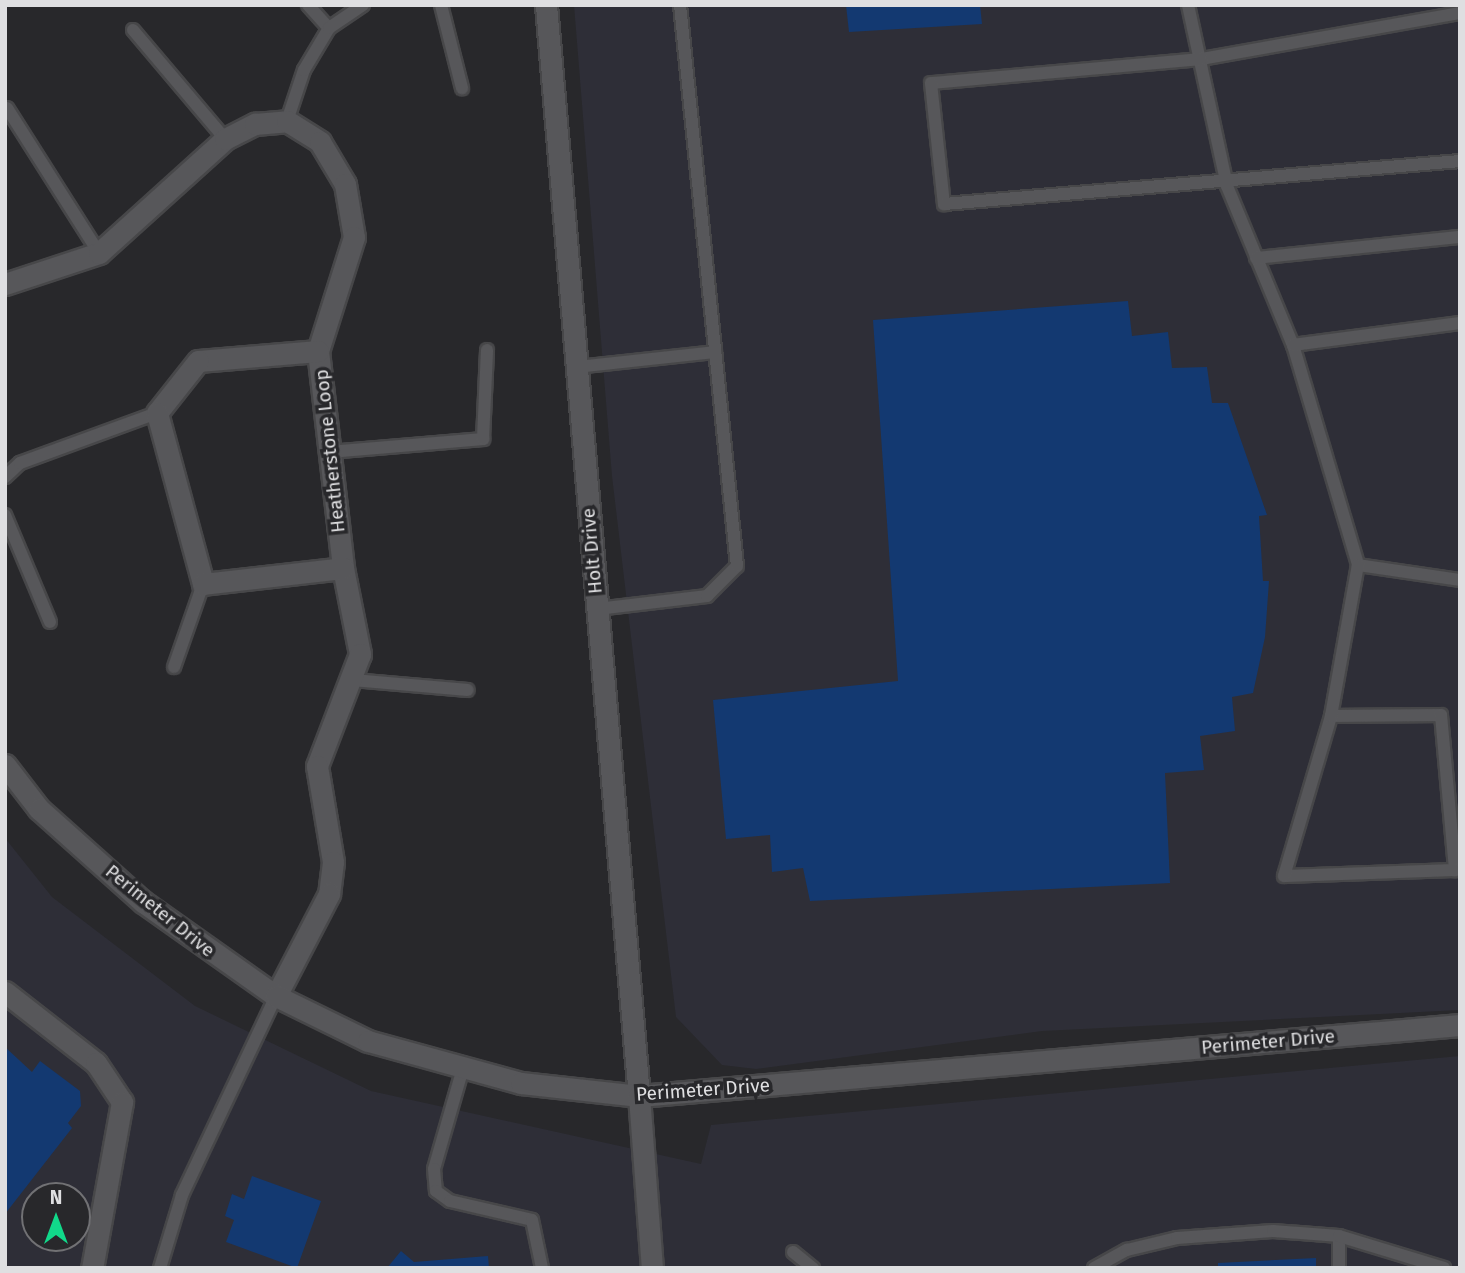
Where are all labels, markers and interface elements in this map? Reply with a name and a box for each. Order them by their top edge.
street label: Heatherstone Loop [310,368,350,534]
street label: Holt Drive [577,507,607,595]
street label: Perimeter Drive [101,860,219,962]
street label: Perimeter Drive [1200,1025,1336,1059]
street label: Perimeter Drive [635,1074,771,1106]
north arrow [21,1182,91,1252]
text: N [50,1186,62,1209]

